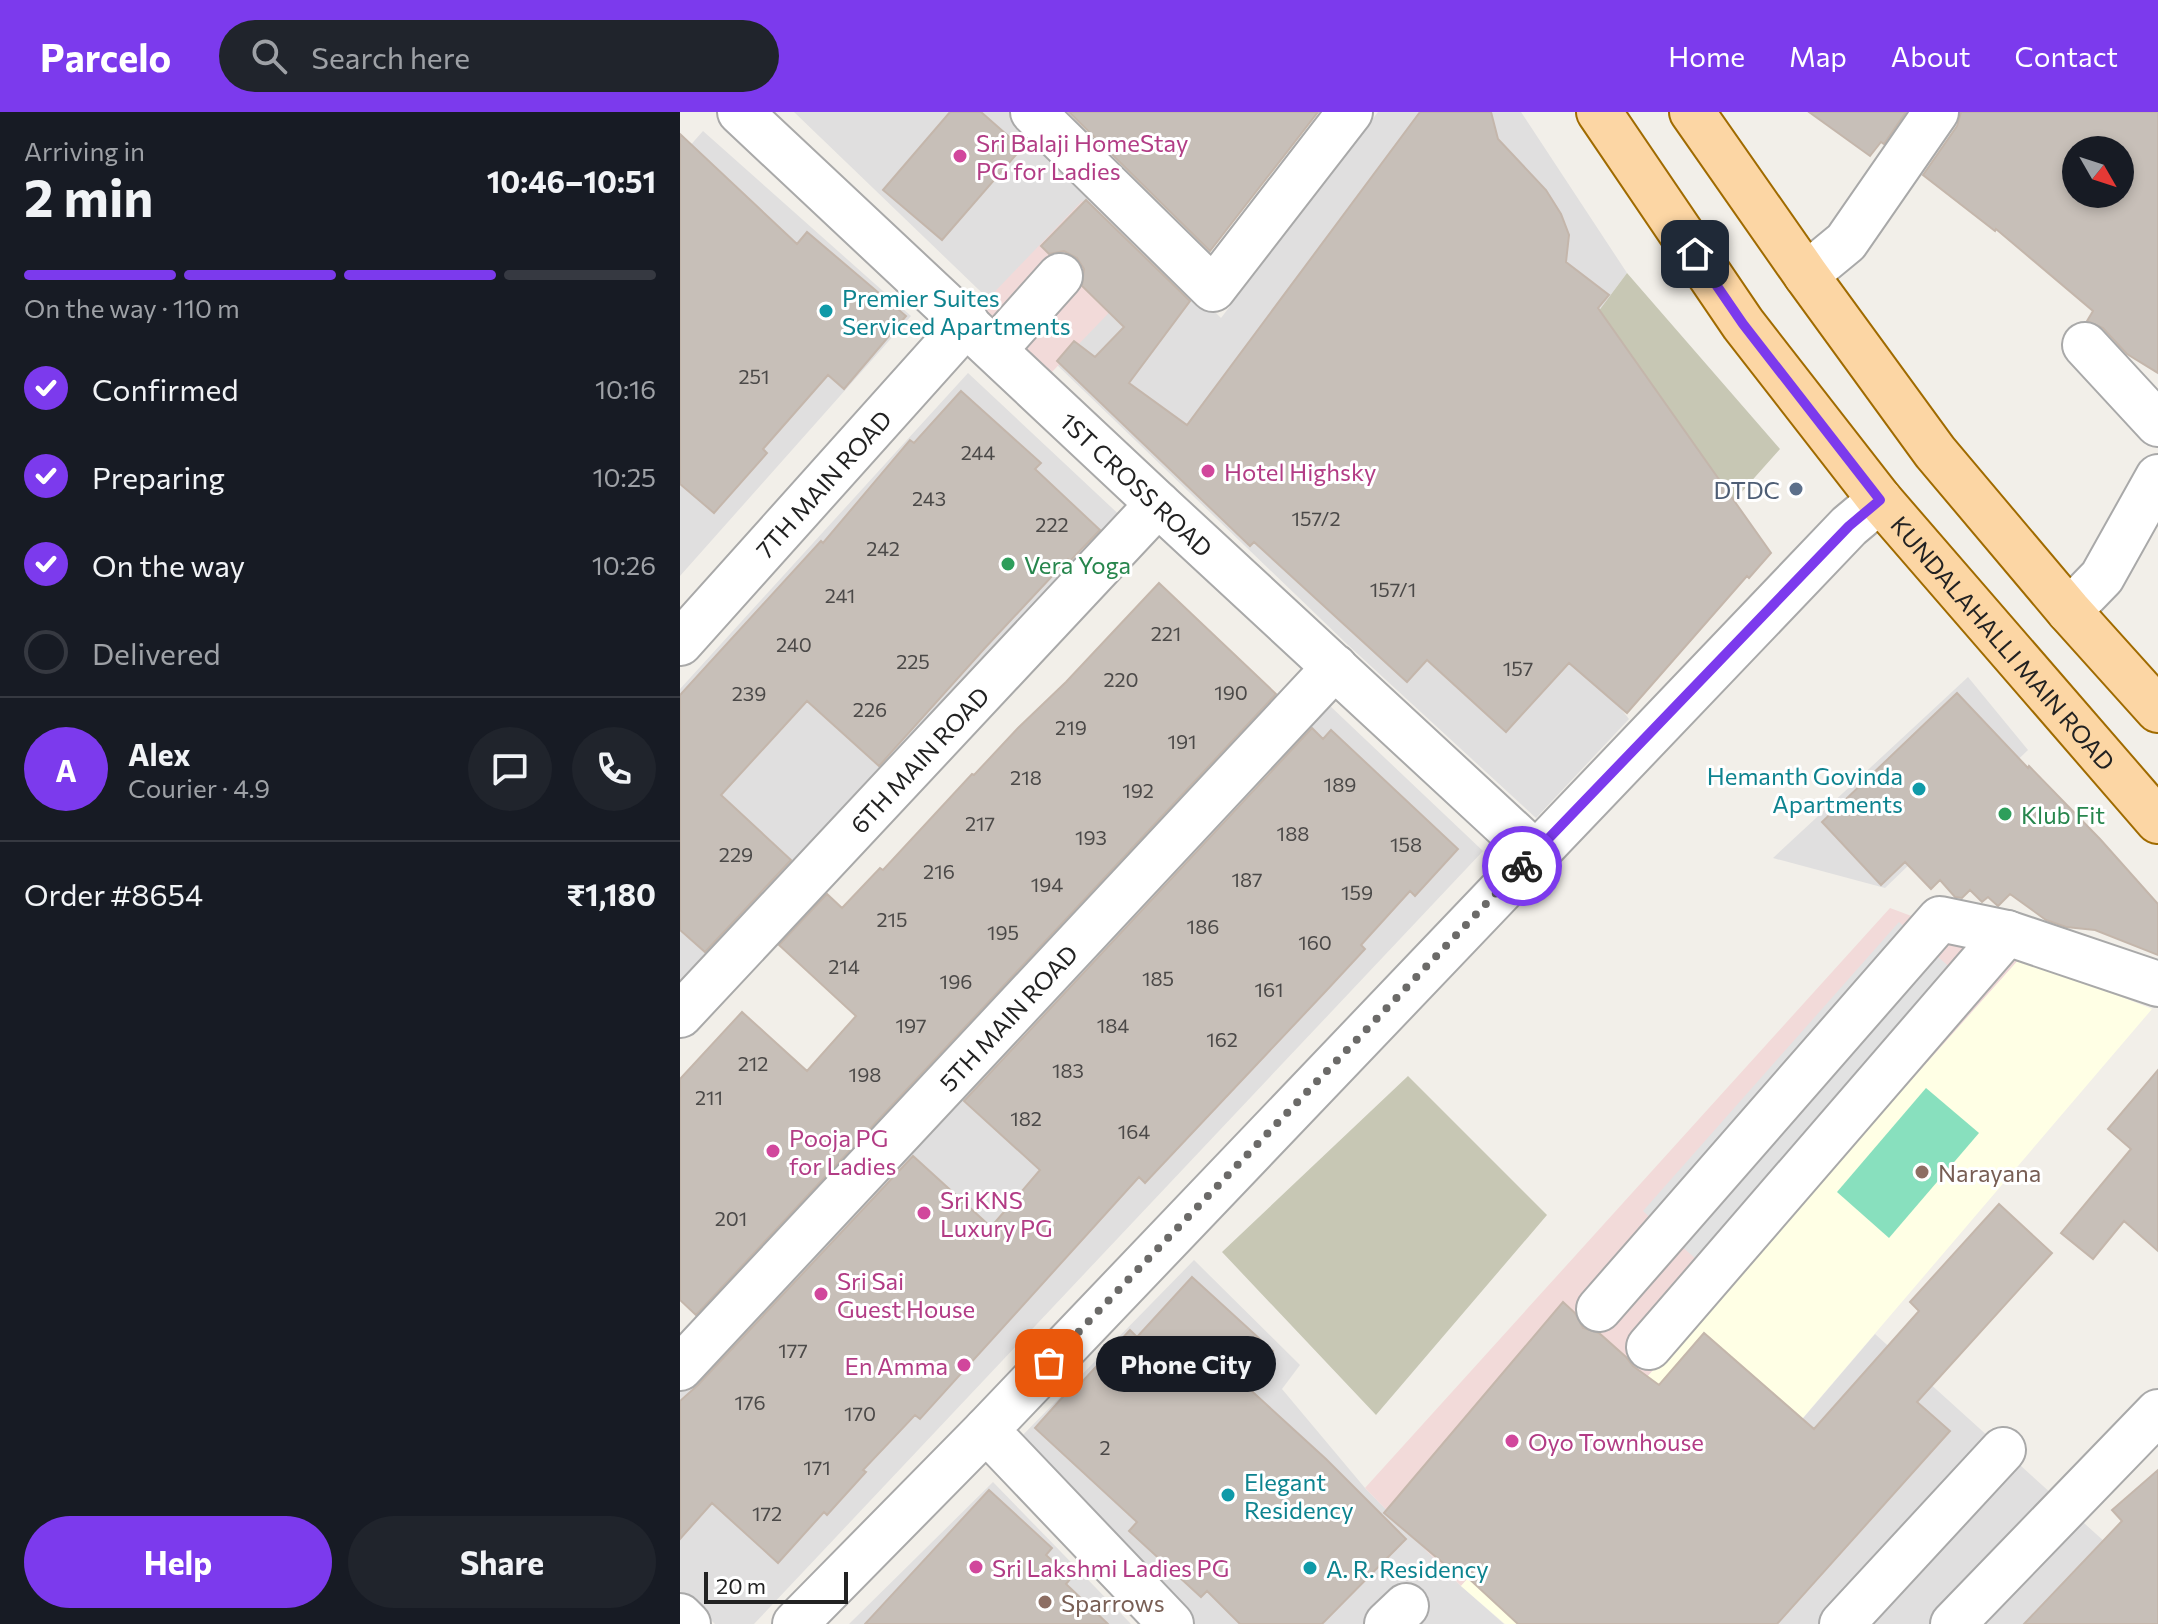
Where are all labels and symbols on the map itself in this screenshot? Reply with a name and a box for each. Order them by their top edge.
place label: Sri Balaji HomeStay PG for Ladies [976,128,1188,185]
north arrow [2062,136,2134,208]
marker: Sri Balaji HomeStay PG for Ladies [951,147,969,165]
pin [1661,220,1729,288]
place label: Premier Suites Serviced Apartments [842,283,1071,340]
marker: Premier Suites Serviced Apartments [817,302,835,320]
house number: 251 [738,364,770,388]
street label: 7TH MAIN ROAD [749,404,897,564]
street label: 1ST CROSS ROAD [1055,406,1219,562]
house number: 244 [961,440,995,464]
place label: Hotel Highsky [1224,457,1376,486]
marker: Hotel Highsky [1199,462,1217,480]
place label: DTDC [1714,475,1780,504]
marker: DTDC [1787,480,1805,498]
house number: 243 [912,486,946,510]
house number: 157/2 [1291,506,1341,530]
street label: KUNDALAHALLI MAIN ROAD [1886,510,2121,776]
house number: 222 [1035,512,1069,536]
house number: 242 [866,536,900,560]
place label: Vera Yoga [1024,550,1131,579]
marker: Vera Yoga [999,555,1017,573]
house number: 157/1 [1370,577,1416,601]
house number: 241 [825,583,855,607]
house number: 221 [1151,621,1181,645]
house number: 240 [776,632,812,656]
house number: 225 [896,649,930,673]
house number: 157 [1503,656,1533,680]
house number: 220 [1103,667,1139,691]
street label: 6TH MAIN ROAD [844,680,994,839]
house number: 190 [1214,680,1248,704]
house number: 239 [732,681,766,705]
house number: 226 [853,697,887,721]
house number: 219 [1055,715,1087,739]
house number: 191 [1167,729,1197,753]
place label: Hemanth Govinda Apartments [1707,761,1903,818]
house number: 218 [1010,765,1042,789]
house number: 189 [1324,772,1356,796]
house number: 192 [1122,778,1154,802]
marker: Hemanth Govinda Apartments [1910,780,1928,798]
place label: Klub Fit [2021,800,2105,829]
marker: Klub Fit [1996,805,2014,823]
house number: 217 [965,811,995,835]
house number: 188 [1277,821,1309,845]
house number: 193 [1075,825,1107,849]
courier [1482,826,1562,906]
house number: 158 [1390,832,1422,856]
house number: 229 [719,842,753,866]
house number: 216 [923,859,955,883]
house number: 187 [1231,867,1263,891]
house number: 194 [1031,872,1063,896]
house number: 159 [1341,880,1373,904]
house number: 215 [876,907,908,931]
house number: 186 [1187,914,1219,938]
house number: 195 [987,920,1019,944]
house number: 160 [1298,930,1332,954]
street label: 5TH MAIN ROAD [933,938,1083,1096]
house number: 214 [828,954,860,978]
house number: 185 [1142,966,1174,990]
house number: 196 [940,969,972,993]
house number: 161 [1254,977,1284,1001]
house number: 197 [895,1013,927,1037]
house number: 184 [1097,1013,1129,1037]
house number: 162 [1206,1027,1238,1051]
house number: 212 [738,1051,768,1075]
house number: 183 [1052,1058,1084,1082]
house number: 198 [849,1062,881,1086]
house number: 211 [695,1085,723,1109]
house number: 182 [1010,1106,1042,1130]
house number: 164 [1118,1119,1150,1143]
place label: Pooja PG for Ladies [789,1123,896,1180]
marker: Pooja PG for Ladies [764,1142,782,1160]
place label: Narayana [1938,1158,2041,1187]
marker: Narayana [1913,1163,1931,1181]
place label: Sri KNS Luxury PG [940,1185,1053,1242]
marker: Sri KNS Luxury PG [915,1204,933,1222]
house number: 201 [715,1206,747,1230]
place label: Sri Sai Guest House [837,1266,975,1323]
marker: Sri Sai Guest House [812,1285,830,1303]
pin [1015,1329,1083,1397]
callout: Phone City [1097,1335,1277,1391]
house number: 177 [778,1338,808,1362]
place label: En Amma [844,1351,948,1380]
marker: En Amma [955,1356,973,1374]
house number: 176 [734,1390,766,1414]
house number: 170 [844,1401,876,1425]
place label: Oyo Townhouse [1528,1427,1704,1456]
marker: Oyo Townhouse [1503,1432,1521,1450]
house number: 2 [1099,1435,1111,1459]
house number: 171 [803,1455,831,1479]
place label: Elegant Residency [1244,1467,1354,1524]
marker: Elegant Residency [1219,1486,1237,1504]
house number: 172 [752,1501,782,1525]
place label: Sri Lakshmi Ladies PG [992,1553,1229,1582]
place label: A. R. Residency [1326,1554,1489,1583]
marker: Sri Lakshmi Ladies PG [967,1558,985,1576]
marker: A. R. Residency [1301,1559,1319,1577]
scale bar [704,1568,848,1604]
place label: Sparrows [1061,1588,1165,1617]
marker: Sparrows [1036,1593,1054,1611]

